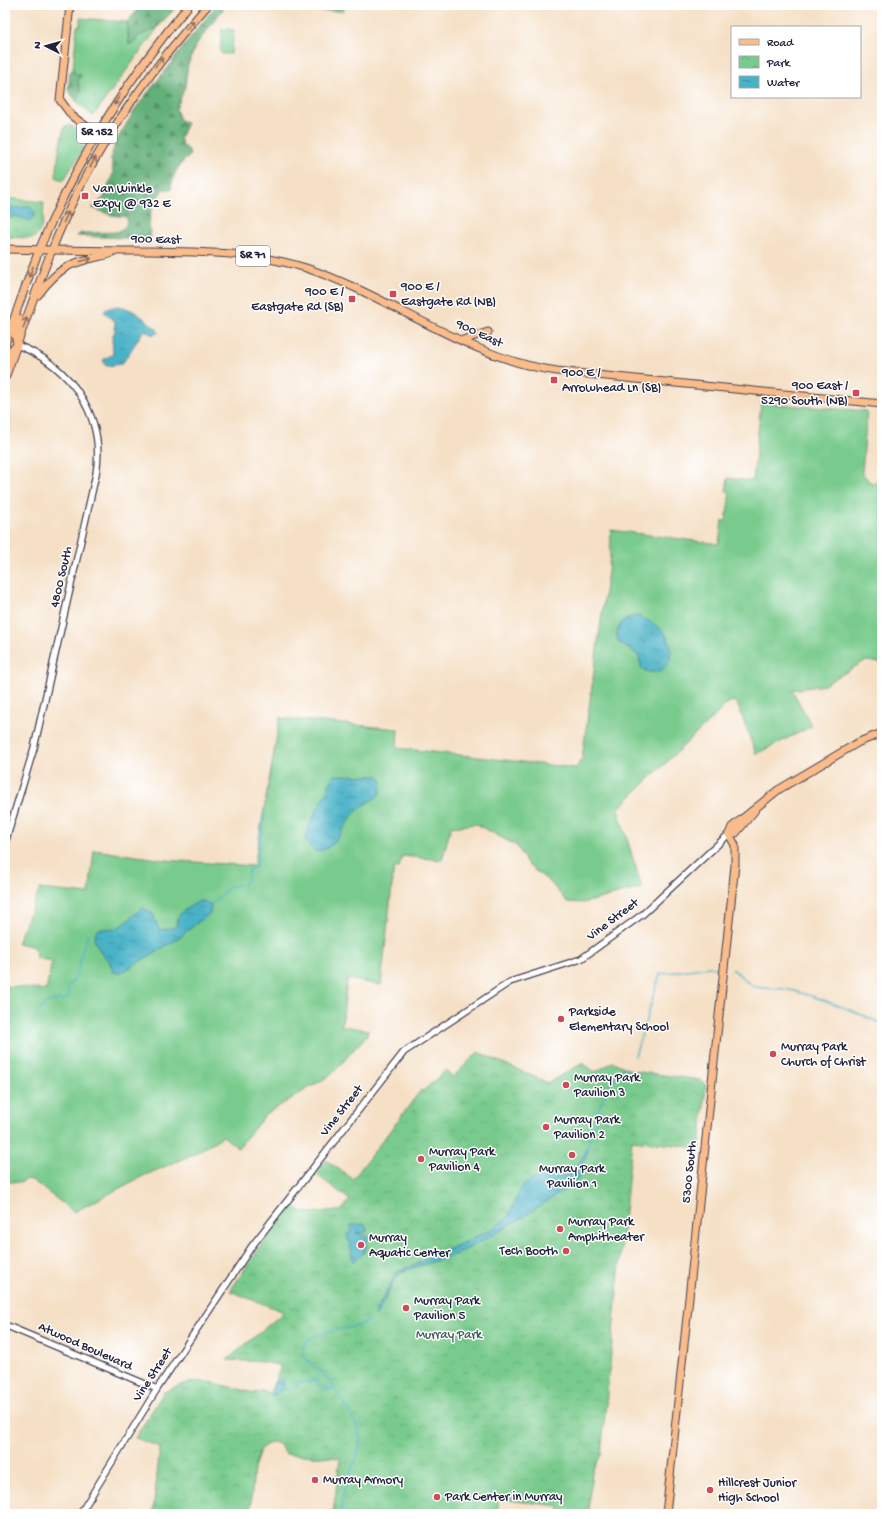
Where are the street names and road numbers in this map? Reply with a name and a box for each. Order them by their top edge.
road number: SR 152 [77,123,117,143]
street label: 900 East [130,232,183,248]
road number: SR 71 [236,246,270,266]
street label: 900 East [452,316,506,352]
street label: 4800 South [48,545,76,609]
street label: Vine Street [583,895,643,945]
street label: Vine Street [317,1081,368,1140]
street label: 5300 South [679,1140,701,1204]
street label: Atwood Boulevard [36,1320,136,1375]
street label: Vine Street [130,1344,177,1405]

